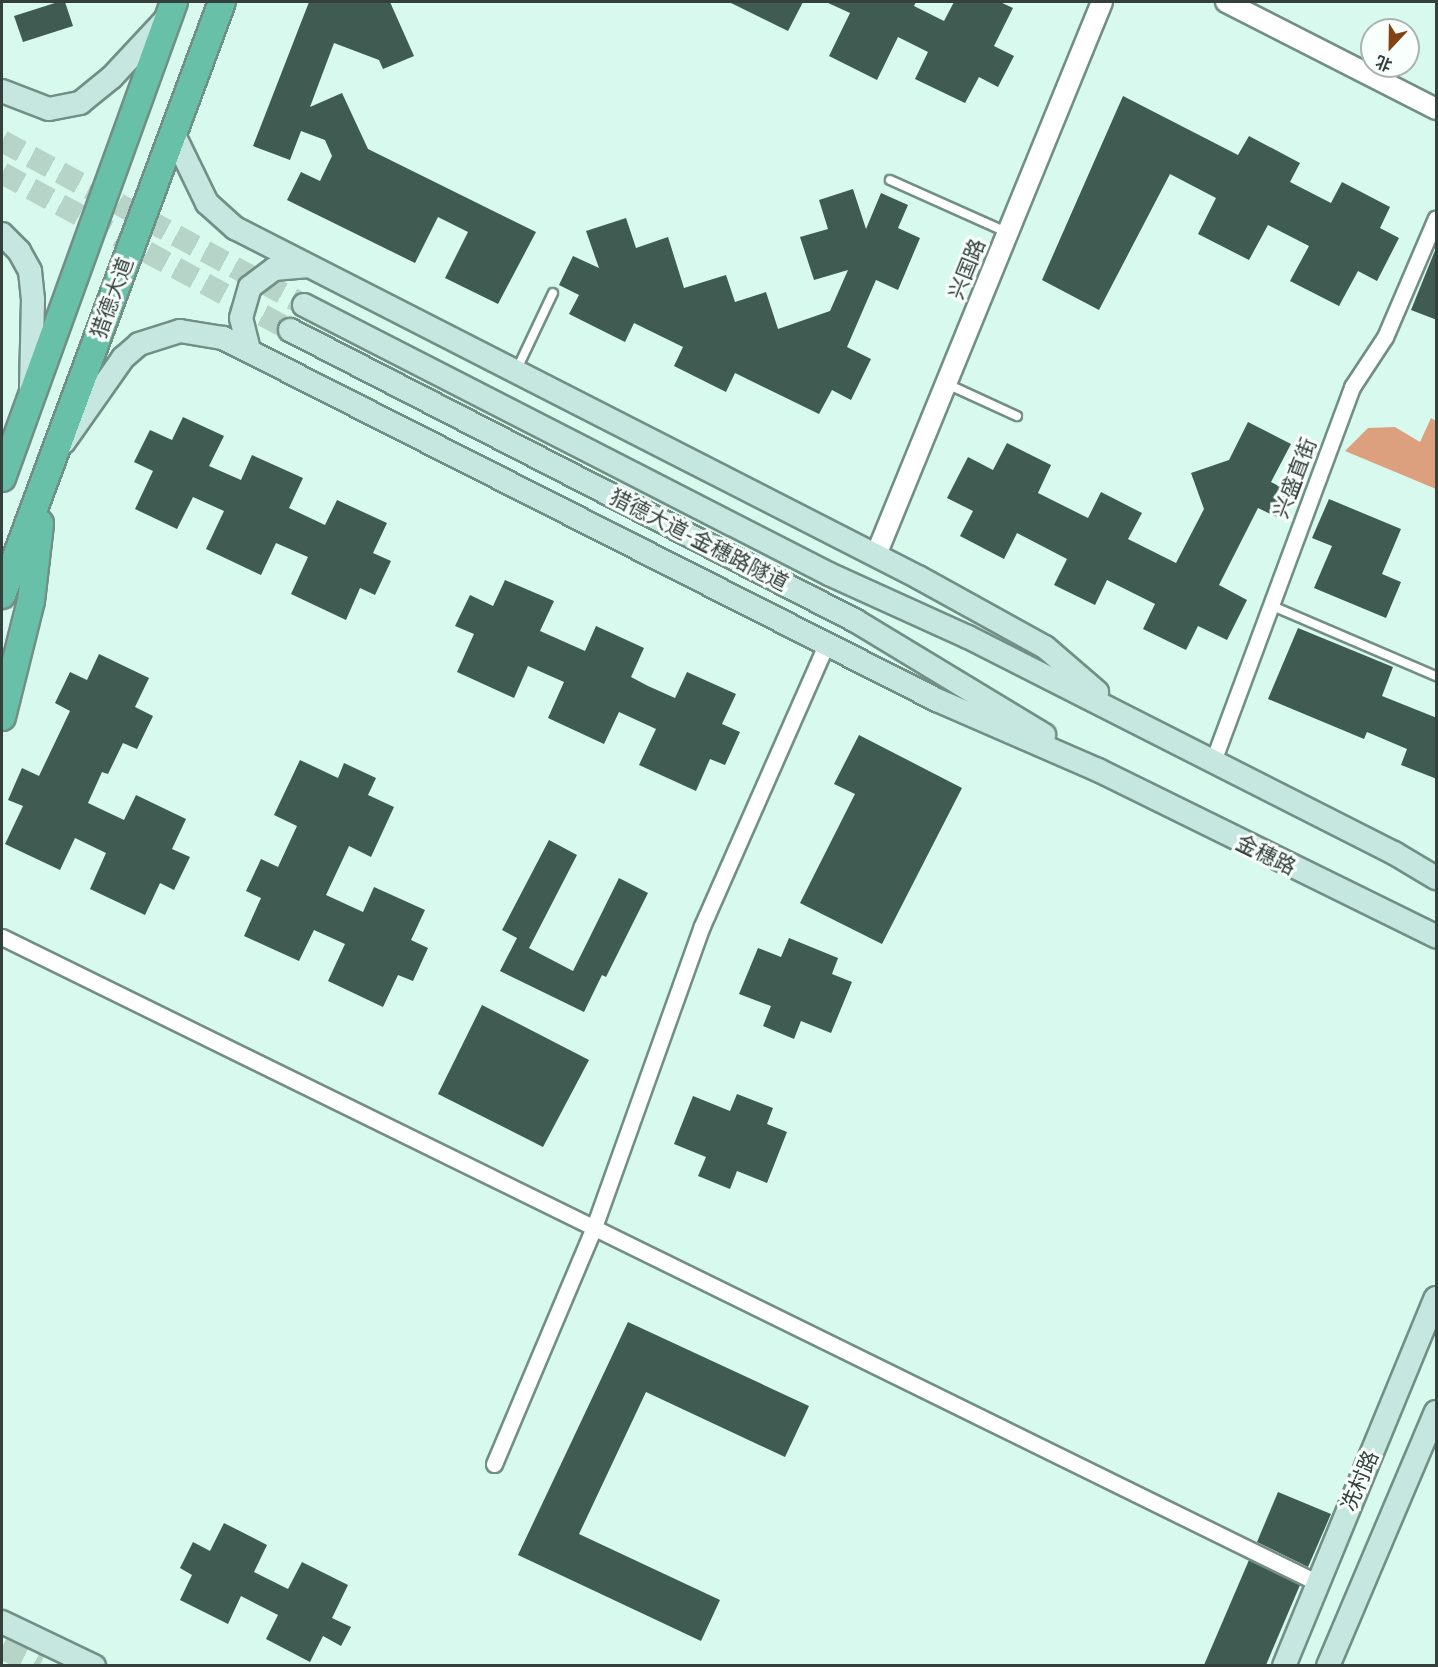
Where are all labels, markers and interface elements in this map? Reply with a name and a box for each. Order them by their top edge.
north arrow [1360,18,1420,78]
text: 北 [1373,51,1395,75]
street label: 兴国路 [944,235,990,303]
street label: 猎德大道 [86,254,138,342]
street label: 兴盛直街 [1268,434,1322,522]
street label: 猎德大道-金穗路隧道 [606,484,792,596]
street label: 金穗路 [1232,830,1300,880]
street label: 冼村路 [1336,1447,1384,1515]

